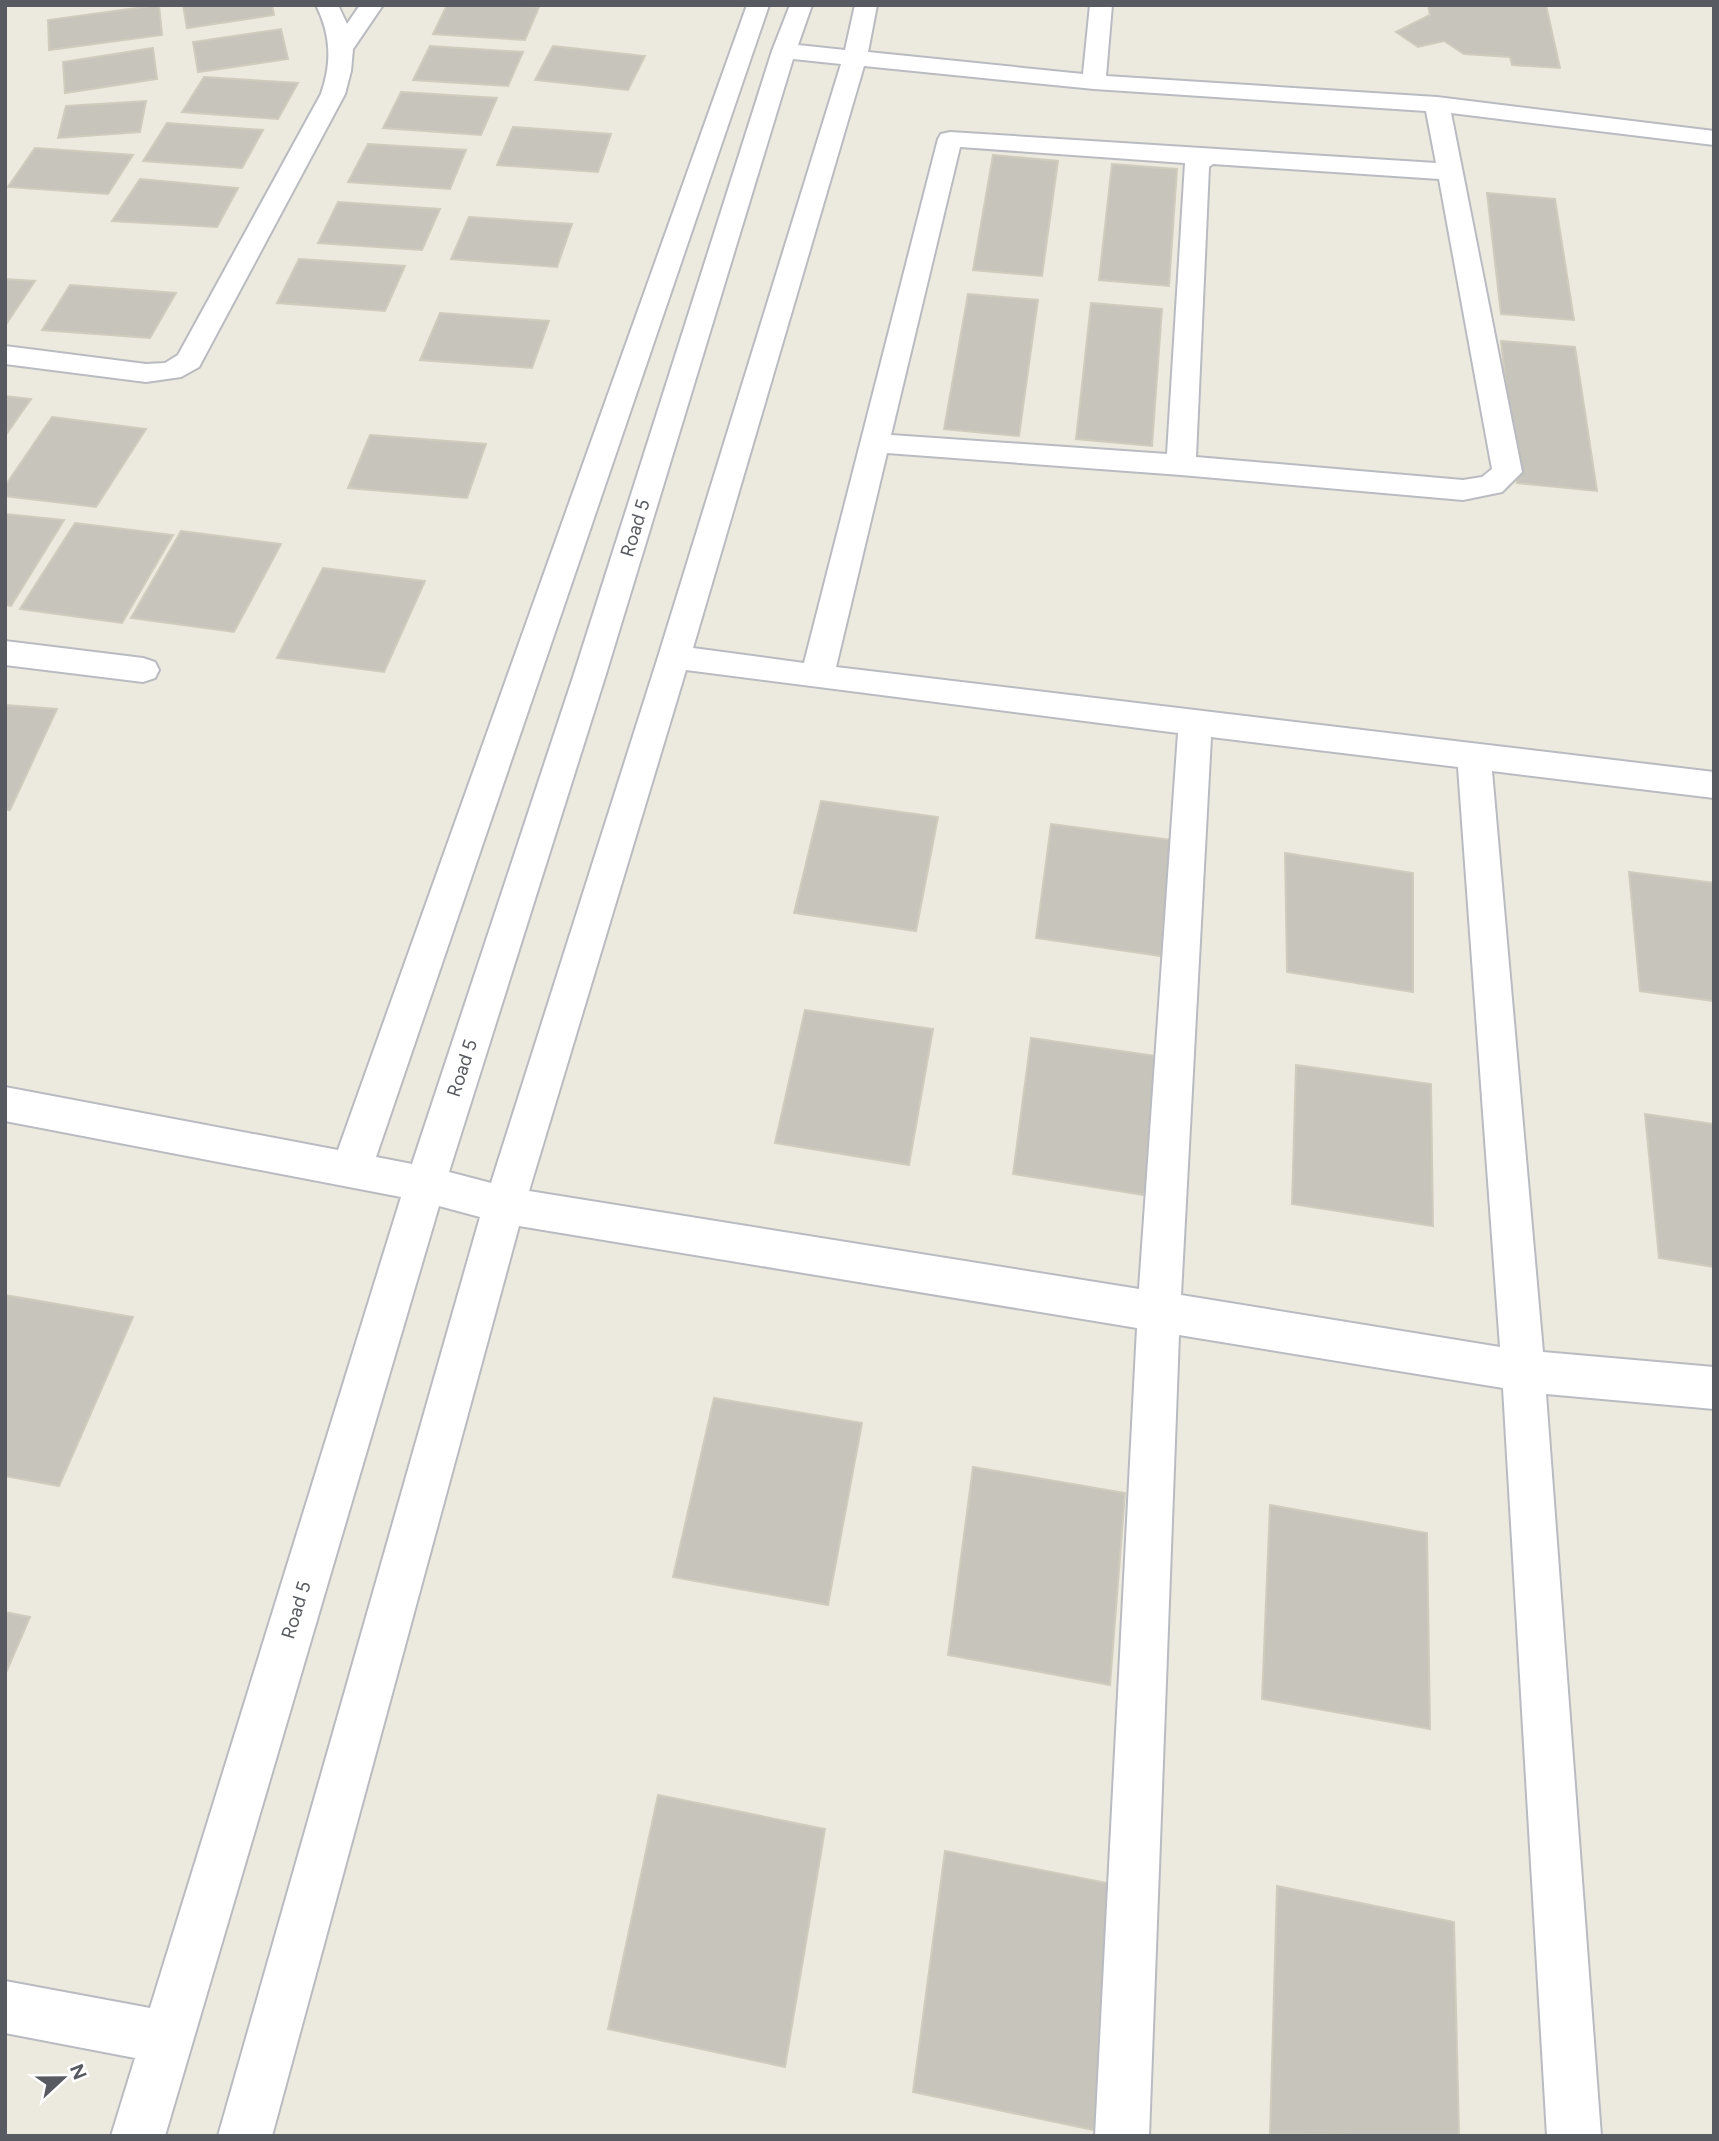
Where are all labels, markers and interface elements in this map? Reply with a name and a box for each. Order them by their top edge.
street label: Road 5 [615,496,655,560]
street label: Road 5 [442,1036,482,1100]
street label: Road 5 [276,1578,316,1642]
north arrow [28,2043,98,2113]
text: N [65,2061,92,2083]

